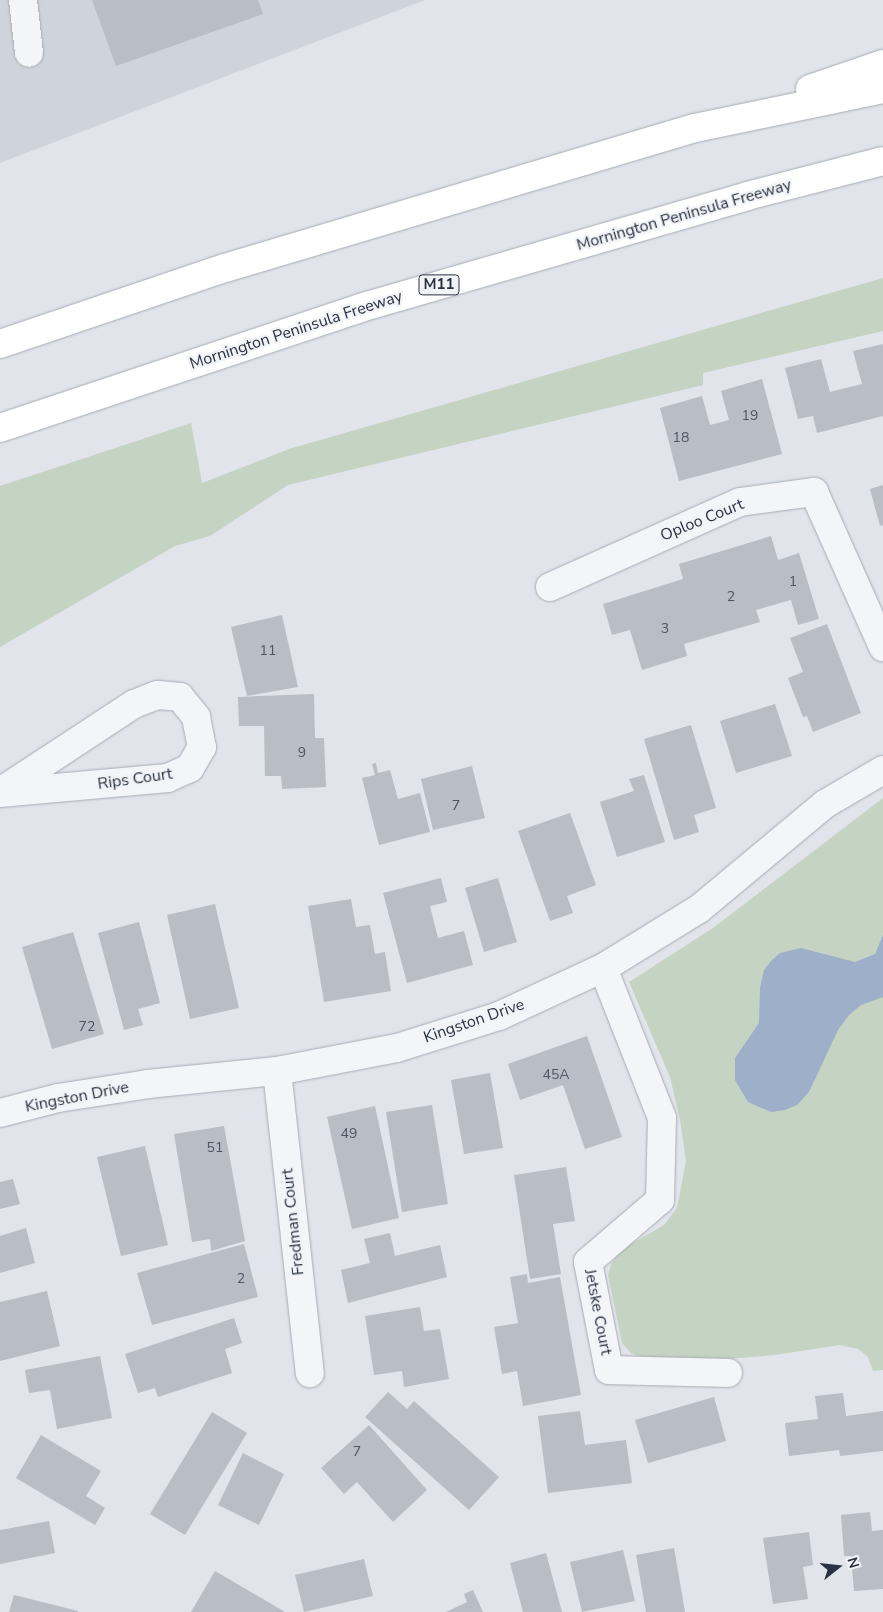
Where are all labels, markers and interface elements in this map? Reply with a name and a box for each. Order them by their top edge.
street label: Mornington Peninsula Freeway [574,175,794,255]
road number: M11 [418,272,460,298]
street label: Mornington Peninsula Freeway [187,287,405,373]
house number: 19 [742,408,758,424]
house number: 18 [673,430,689,446]
street label: Oploo Court [658,495,746,545]
house number: 1 [789,574,797,590]
house number: 2 [727,589,735,605]
house number: 3 [661,621,669,637]
house number: 11 [260,643,276,659]
house number: 9 [298,745,306,761]
street label: Rips Court [96,764,174,794]
house number: 7 [452,798,460,814]
street label: Kingston Drive [421,995,527,1047]
house number: 72 [79,1019,95,1035]
house number: 45A [542,1067,570,1083]
street label: Kingston Drive [23,1078,131,1116]
house number: 49 [341,1126,357,1142]
house number: 51 [207,1140,223,1156]
street label: Fredman Court [278,1168,308,1276]
street label: Jetske Court [580,1267,616,1357]
house number: 2 [237,1271,245,1287]
house number: 7 [353,1444,361,1460]
north arrow [813,1542,863,1592]
text: N [842,1555,863,1570]

